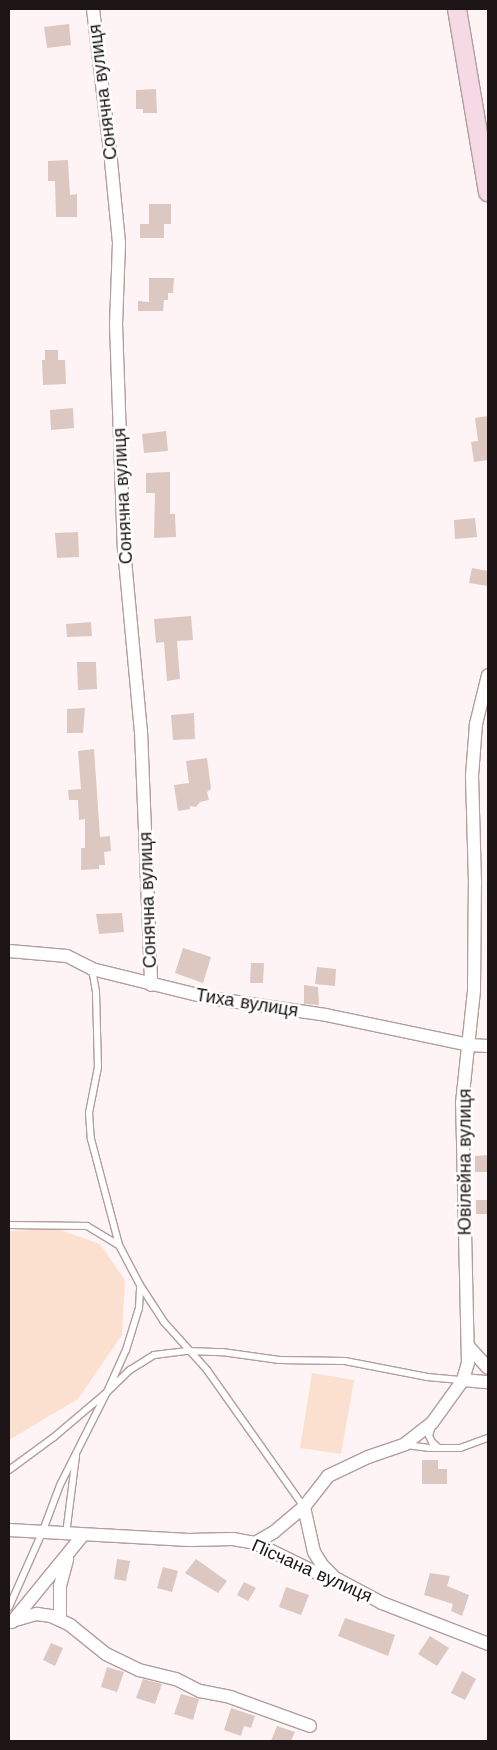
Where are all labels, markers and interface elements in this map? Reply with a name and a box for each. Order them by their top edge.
street label: Сонячна вулиця [84,23,122,161]
street label: Сонячна вулиця [109,427,137,565]
street label: Сонячна вулиця [135,831,161,969]
street label: Тиха вулиця [194,984,300,1022]
street label: Ювілейна вулиця [454,1089,476,1235]
street label: Пісчана вулиця [248,1535,376,1607]

